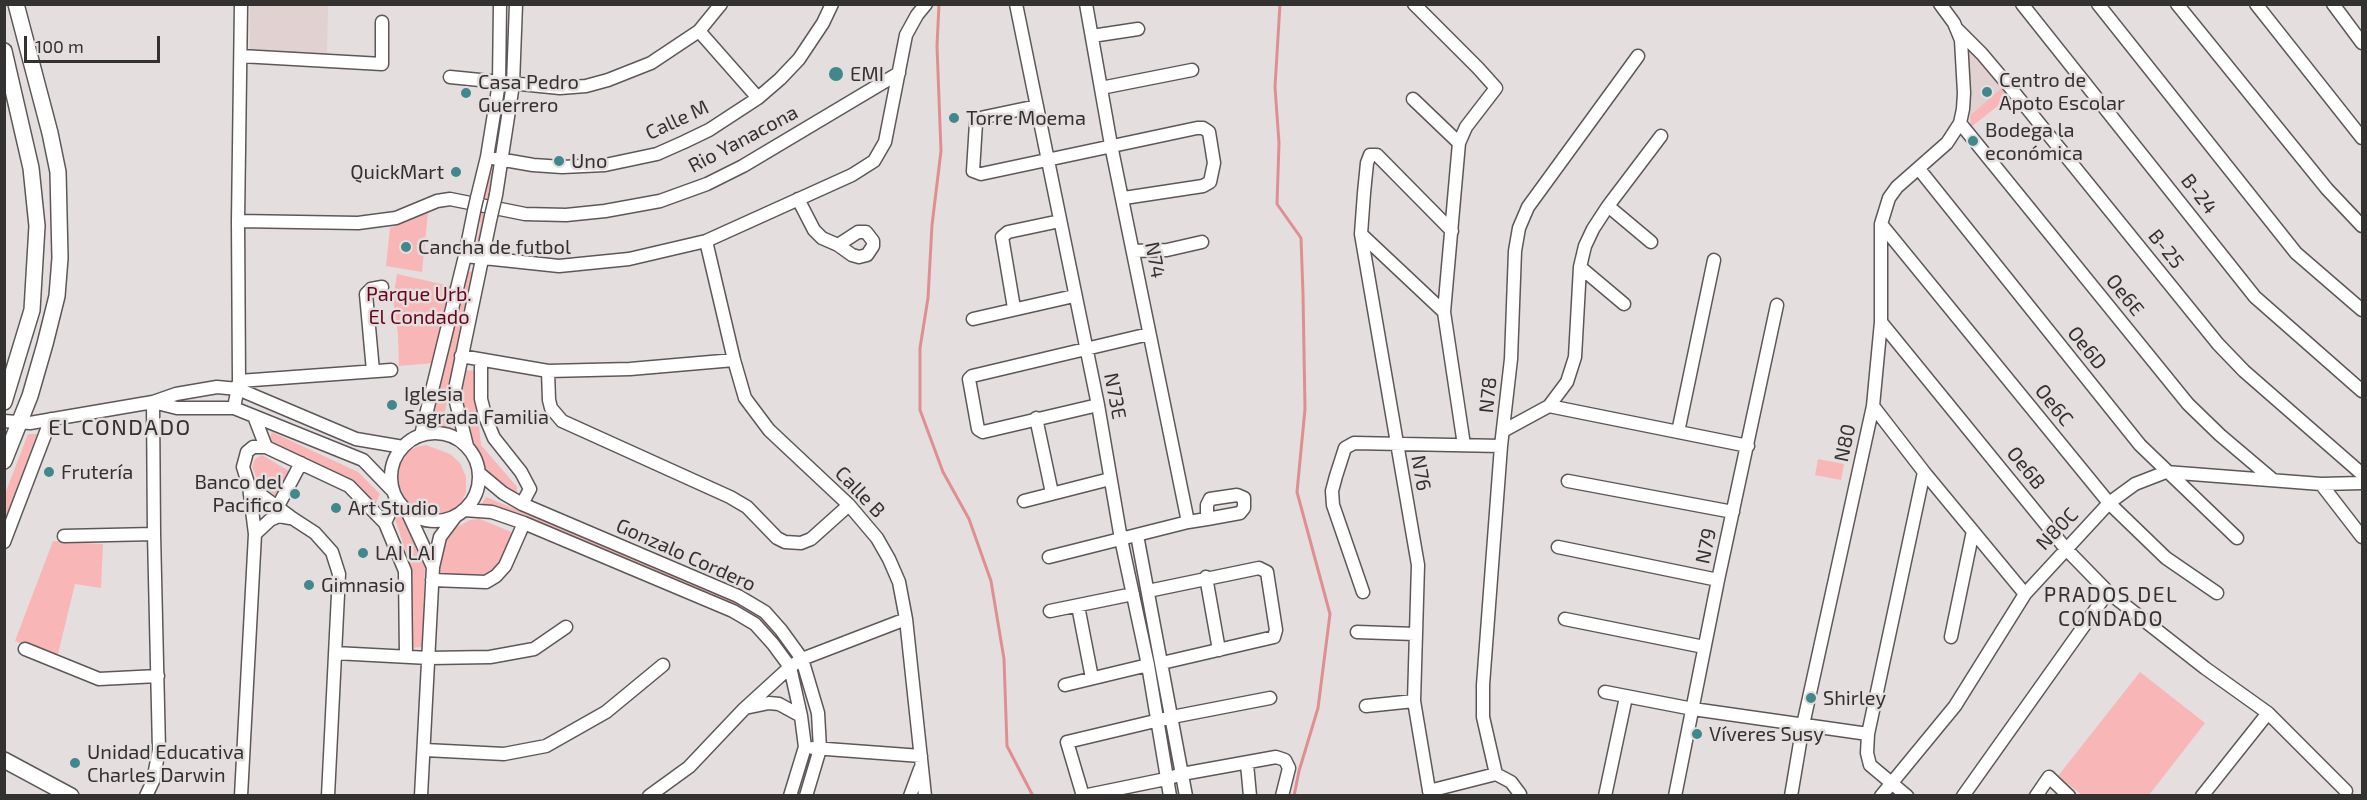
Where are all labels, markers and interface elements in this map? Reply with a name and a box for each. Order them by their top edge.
scale bar [27,24,164,62]
text: 100 m [35,35,84,57]
place label: EMI [850,62,884,86]
marker: EMI [827,65,845,83]
place label: Centro de Apoto Escolar [1999,68,2125,115]
place label: Casa Pedro Guerrero [478,70,579,117]
marker: Centro de Apoto Escolar [1980,85,1994,99]
marker: Casa Pedro Guerrero [459,86,473,100]
street label: Calle M [642,95,712,145]
street label: Rio Yanacona [684,100,802,178]
place label: Torre Moema [966,106,1086,130]
marker: Torre Moema [947,111,961,125]
place label: Bodega la económica [1985,118,2083,165]
marker: Bodega la económica [1966,134,1980,148]
place label: Uno [571,149,607,173]
marker: Uno [552,154,566,168]
place label: QuickMart [350,160,444,184]
marker: QuickMart [449,165,463,179]
street label: B-24 [2176,169,2222,219]
street label: B-25 [2143,225,2189,273]
place label: Cancha de futbol [418,235,571,259]
marker: Cancha de futbol [399,240,413,254]
street label: N74 [1140,240,1170,280]
street label: Oe6E [2101,269,2149,321]
park label: Parque Urb. El Condado [366,282,472,329]
street label: Oe6D [2062,321,2112,375]
street label: N73E [1099,371,1131,421]
street label: N78 [1474,376,1502,414]
street label: Oe6C [2030,379,2078,431]
place label: Iglesia Sagrada Familia [404,382,549,429]
marker: Iglesia Sagrada Familia [385,398,399,412]
district label: EL CONDADO [48,415,192,441]
street label: N80 [1829,422,1861,464]
street label: Oe6B [2002,442,2050,494]
street label: N76 [1406,453,1436,493]
place label: Frutería [61,460,133,484]
street label: Calle B [830,461,890,523]
marker: Frutería [42,465,56,479]
place label: Banco del Pacifico [194,470,283,517]
marker: Banco del Pacifico [288,487,302,501]
place label: Art Studio [348,496,438,520]
marker: Art Studio [329,501,343,515]
street label: N80C [2031,503,2083,555]
street label: Gonzalo Cordero [612,513,760,597]
street label: N79 [1691,526,1721,566]
place label: LAI LAI [375,541,435,565]
marker: LAI LAI [356,546,370,560]
place label: Gimnasio [321,573,405,597]
marker: Gimnasio [302,578,316,592]
district label: PRADOS DEL CONDADO [2044,582,2178,632]
place label: Shirley [1823,686,1886,710]
marker: Shirley [1804,691,1818,705]
place label: Víveres Susy [1709,722,1824,746]
marker: Víveres Susy [1690,727,1704,741]
place label: Unidad Educativa Charles Darwin [87,740,244,787]
marker: Unidad Educativa Charles Darwin [68,756,82,770]

